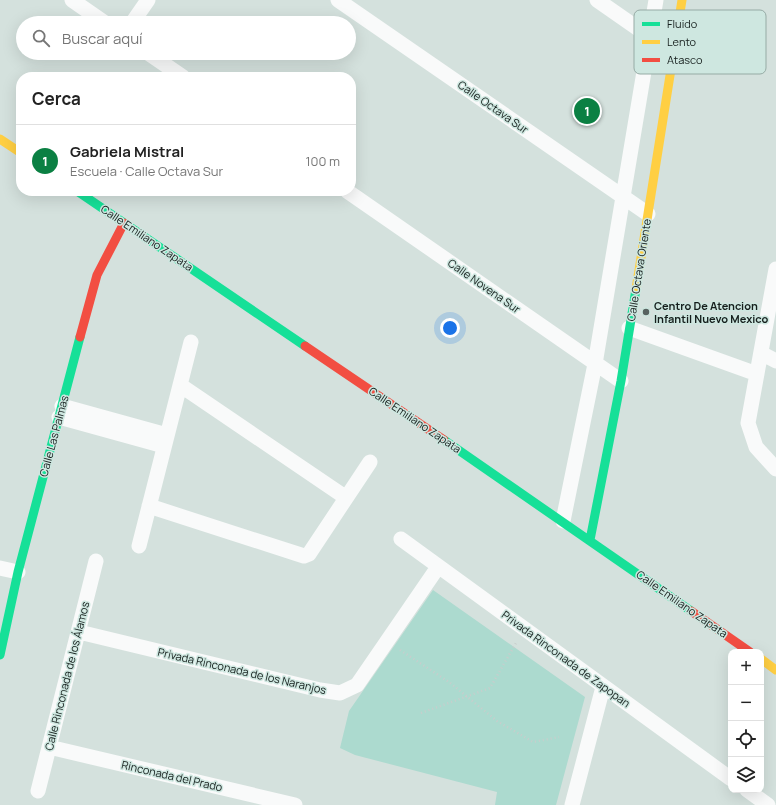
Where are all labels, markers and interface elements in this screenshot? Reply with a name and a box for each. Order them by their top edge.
legend [634,10,766,74]
search box [16,16,356,60]
text: Fluido [667,16,698,31]
icon: search [30,27,52,49]
text: Buscar aquí [62,28,143,49]
text: Lento [667,34,697,49]
text: Atasco [667,52,703,67]
street label: Calle Octava Sur [455,77,532,137]
text: Cerca [32,87,81,110]
pin: 1 [574,96,600,126]
text: Gabriela Mistral [70,141,184,162]
text: 1 [42,152,48,170]
text: 100 m [305,152,340,170]
text: Escuela · Calle Octava Sur [70,162,223,180]
street label: Calle Emiliano Zapata [98,201,196,274]
street label: Calle Octava Oriente [623,217,654,322]
street label: Calle Novena Sur [445,255,524,316]
place label: Centro De Atencion Infantil Nuevo Mexico [654,298,769,326]
marker: Centro De Atencion Infantil Nuevo Mexico [641,307,651,317]
your location [440,318,460,338]
street label: Calle Emiliano Zapata [366,383,464,456]
street label: Calle Las Palmas [35,393,72,478]
street label: Calle Emiliano Zapata [634,566,731,641]
street label: Calle Rinconada de los Álamos [41,600,92,752]
street label: Privada Rinconada de Zapopan [499,607,634,710]
street label: Privada Rinconada de los Naranjos [156,644,328,697]
map controls [728,649,764,793]
button: + [728,649,764,685]
button: − [728,685,764,721]
button: locate [728,721,764,757]
street label: Rinconada del Prado [120,757,225,795]
button: layers [728,757,764,793]

